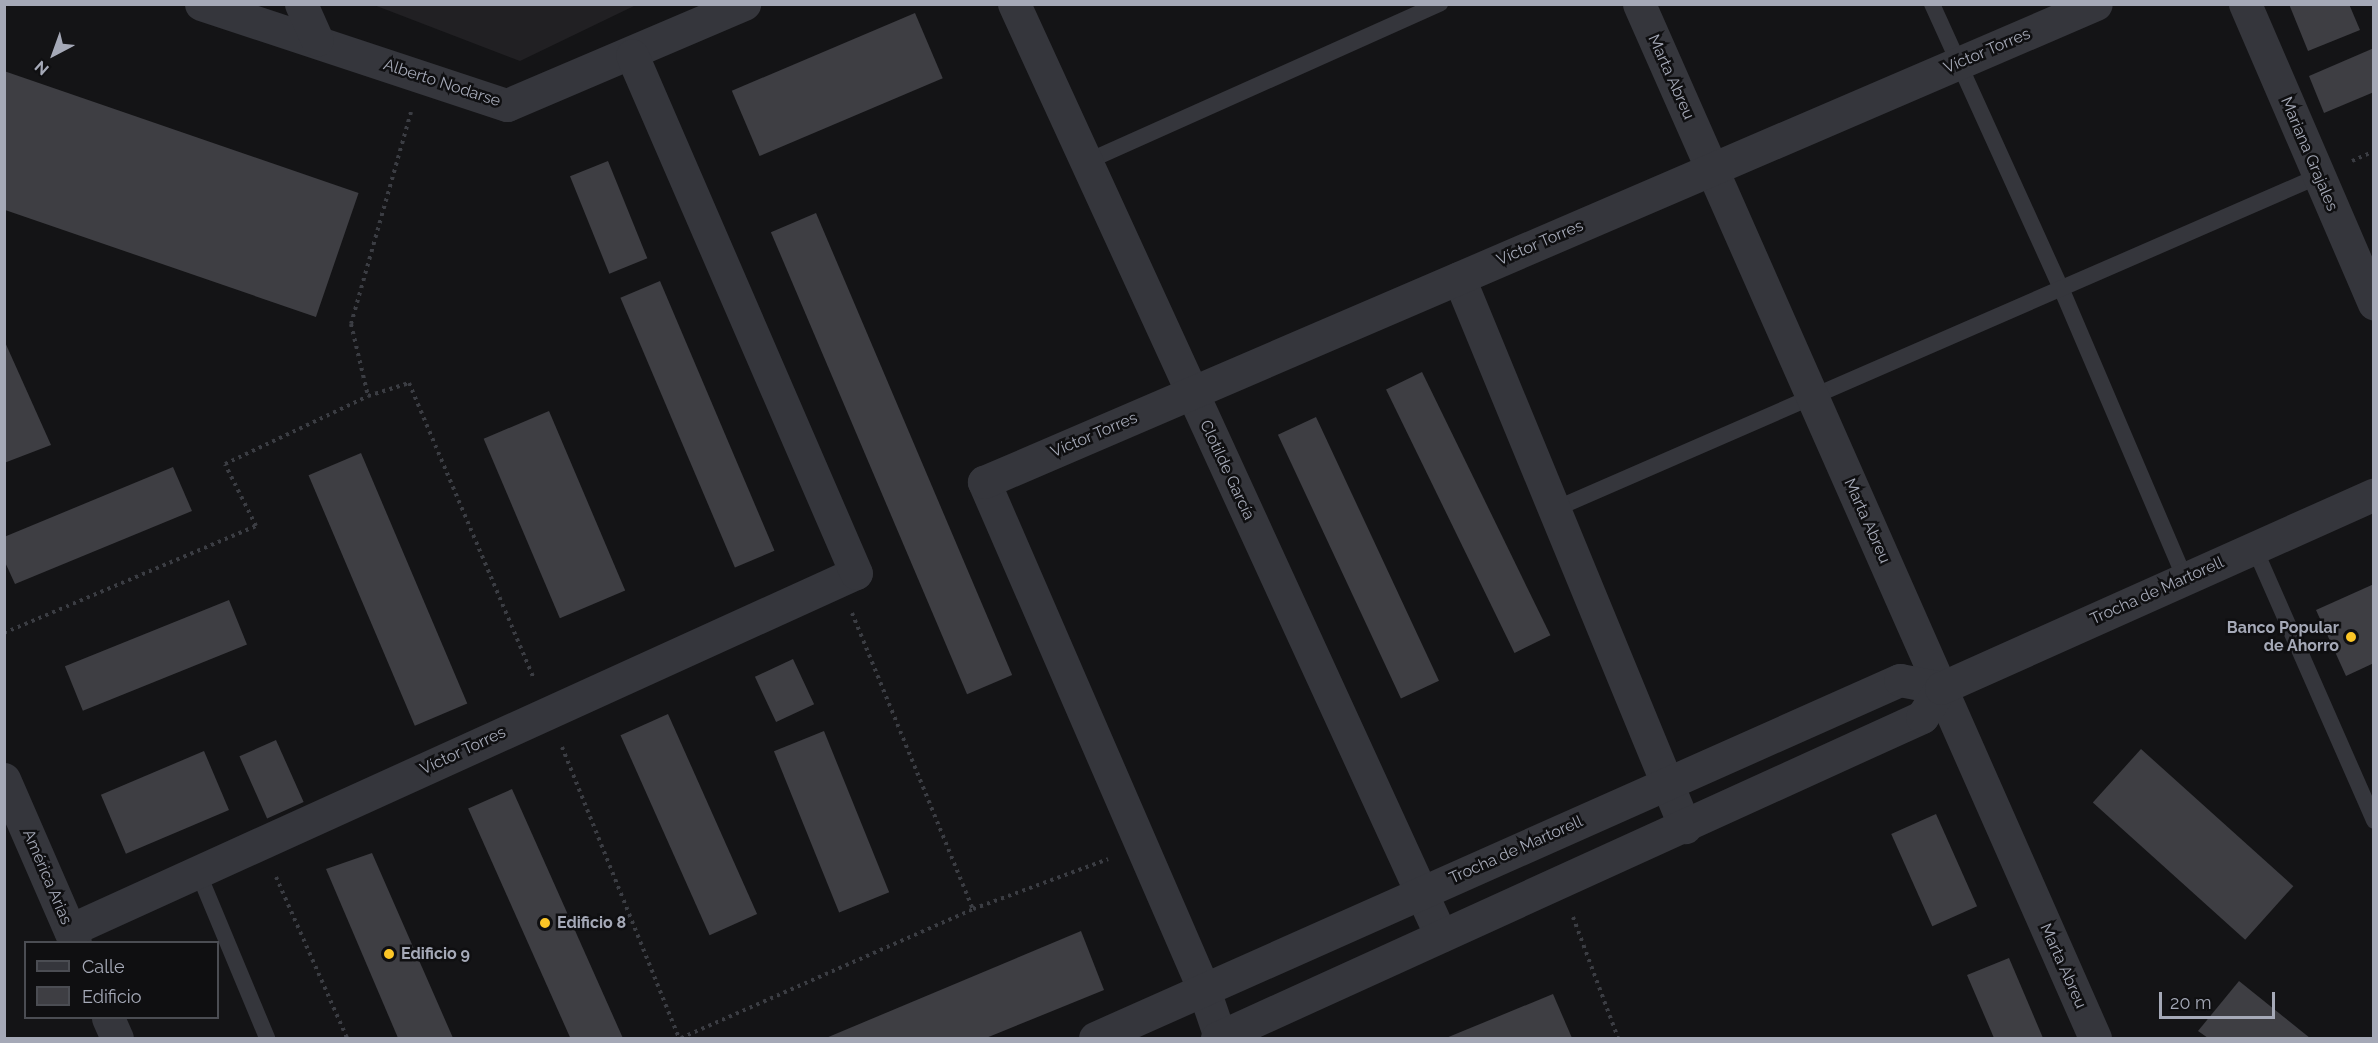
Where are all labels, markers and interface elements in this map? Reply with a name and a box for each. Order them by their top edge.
north arrow [24,24,84,84]
street label: Víctor Torres [1940,24,2034,78]
street label: Marta Abreu [1644,31,1698,123]
street label: Alberto Nodarse [381,55,503,111]
text: N [31,57,53,79]
street label: Mariana Grajales [2276,94,2342,214]
street label: Víctor Torres [1493,216,1587,270]
street label: Víctor Torres [1047,408,1141,462]
street label: Clotilde García [1196,417,1258,523]
street label: Marta Abreu [1840,475,1894,567]
street label: Trocha de Martorell [2087,553,2227,629]
place label: Banco Popular de Ahorro [2227,618,2339,656]
marker: Banco Popular de Ahorro [2344,630,2358,644]
street label: Víctor Torres [417,723,509,779]
street label: Trocha de Martorell [1446,812,1586,888]
street label: América Arias [18,826,76,928]
place label: Edificio 8 [557,913,626,933]
marker: Edificio 8 [538,916,552,930]
street label: Marta Abreu [2036,920,2090,1012]
legend [24,941,219,1019]
place label: Edificio 9 [401,944,470,964]
marker: Edificio 9 [382,947,396,961]
text: Calle [82,956,125,977]
scale bar [2162,980,2278,1018]
text: Edificio [82,986,141,1007]
text: 20 m [2170,992,2212,1013]

